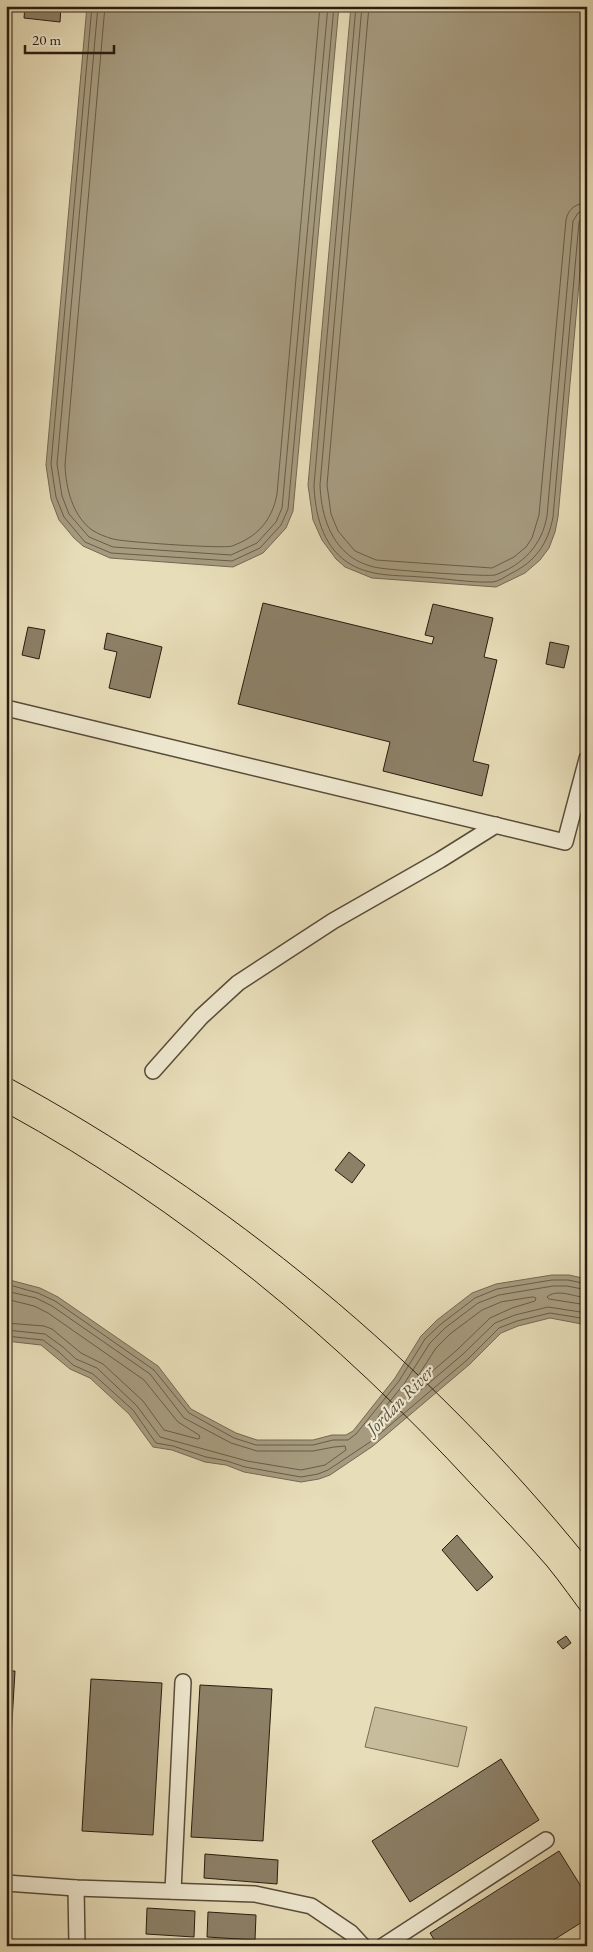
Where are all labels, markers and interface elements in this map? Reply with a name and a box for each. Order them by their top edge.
scale bar [25,22,114,54]
text: 20 m [32,30,61,49]
water label: Jordan River [358,1359,439,1442]

